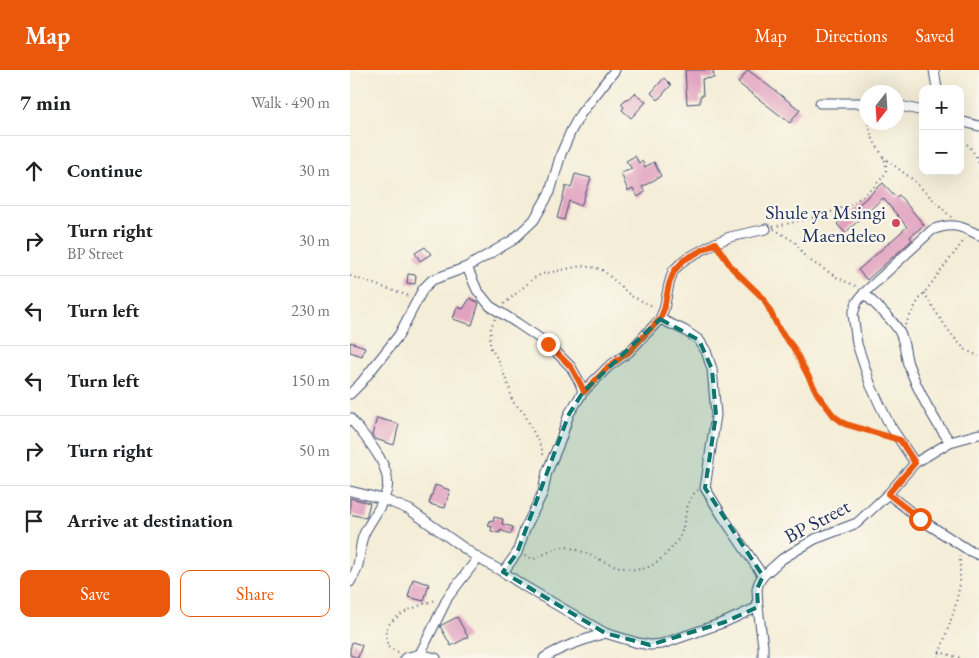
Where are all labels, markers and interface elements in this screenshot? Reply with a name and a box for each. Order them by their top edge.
text: Map [25,20,70,51]
text: Map [755,24,787,47]
text: Directions [815,24,887,47]
text: Saved [915,24,954,47]
north arrow [859,85,904,130]
map controls [919,85,964,175]
button: + [919,85,964,130]
text: 7 min [20,89,71,116]
text: Walk · 490 m [251,92,330,113]
button: − [919,130,964,175]
icon: ahead [20,157,48,185]
text: Continue [67,158,142,183]
text: 30 m [299,160,330,181]
place label: Shule ya Msingi Maendeleo [765,199,886,248]
marker: Shule ya Msingi Maendeleo [890,217,902,229]
text: Turn right [67,218,153,243]
icon: right [20,227,48,255]
text: 30 m [299,230,330,251]
text: BP Street [67,243,124,264]
icon: left [20,297,48,325]
text: Turn left [67,298,139,323]
text: 230 m [291,300,330,321]
route end [537,333,560,356]
icon: left [20,367,48,395]
text: Turn left [67,368,139,393]
text: 150 m [291,370,330,391]
icon: right [20,437,48,465]
text: Turn right [67,438,153,463]
text: 50 m [299,440,330,461]
street label: BP Street [780,493,855,549]
icon: arrive [20,507,48,535]
text: Arrive at destination [67,508,233,533]
route start [909,508,932,531]
button: Save [20,570,170,617]
button: Share [180,570,330,617]

